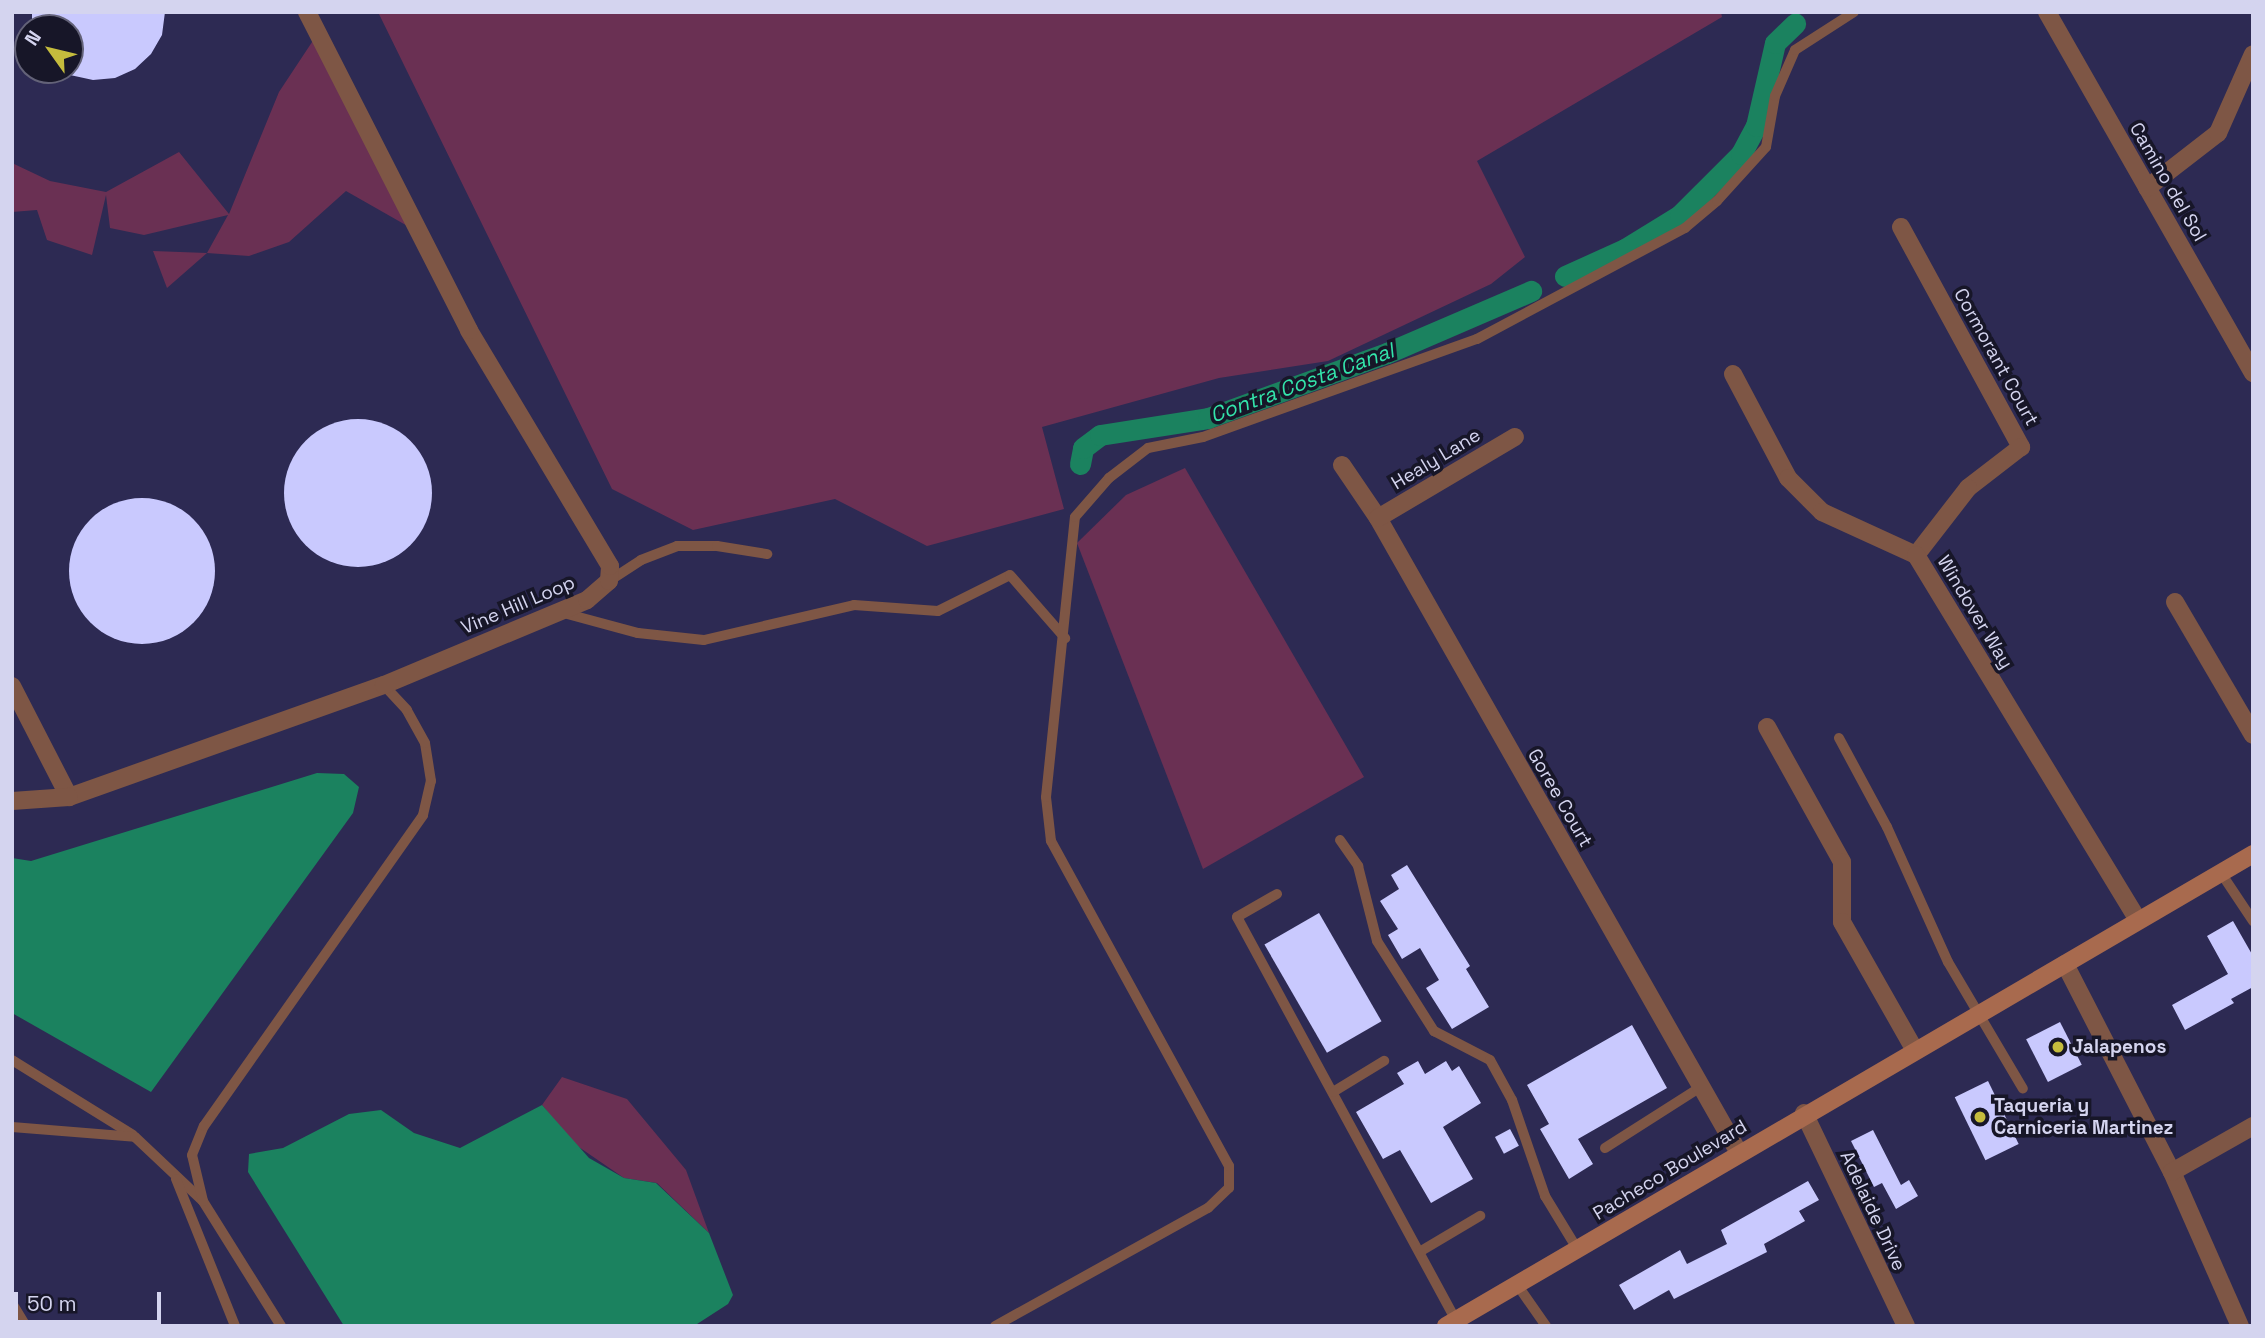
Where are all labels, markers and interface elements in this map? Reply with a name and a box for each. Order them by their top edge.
north arrow [14,14,84,84]
text: N [19,26,47,50]
street label: Camino del Sol [2125,119,2211,245]
street label: Cormorant Court [1949,284,2043,430]
water label: Contra Costa Canal [1207,338,1397,428]
street label: Healy Lane [1387,423,1485,495]
street label: Windover Way [1932,551,2018,673]
street label: Vine Hill Loop [458,571,578,639]
street label: Goree Court [1523,745,1597,851]
place label: Jalapenos [2072,1036,2166,1058]
marker: Jalapenos [2050,1039,2066,1055]
place label: Taqueria y Carniceria Martinez [1994,1095,2173,1139]
marker: Taqueria y Carniceria Martinez [1972,1109,1988,1125]
street label: Pacheco Boulevard [1589,1115,1751,1225]
street label: Adelaide Drive [1835,1147,1911,1275]
scale bar [18,1278,164,1322]
text: 50 m [27,1290,77,1317]

